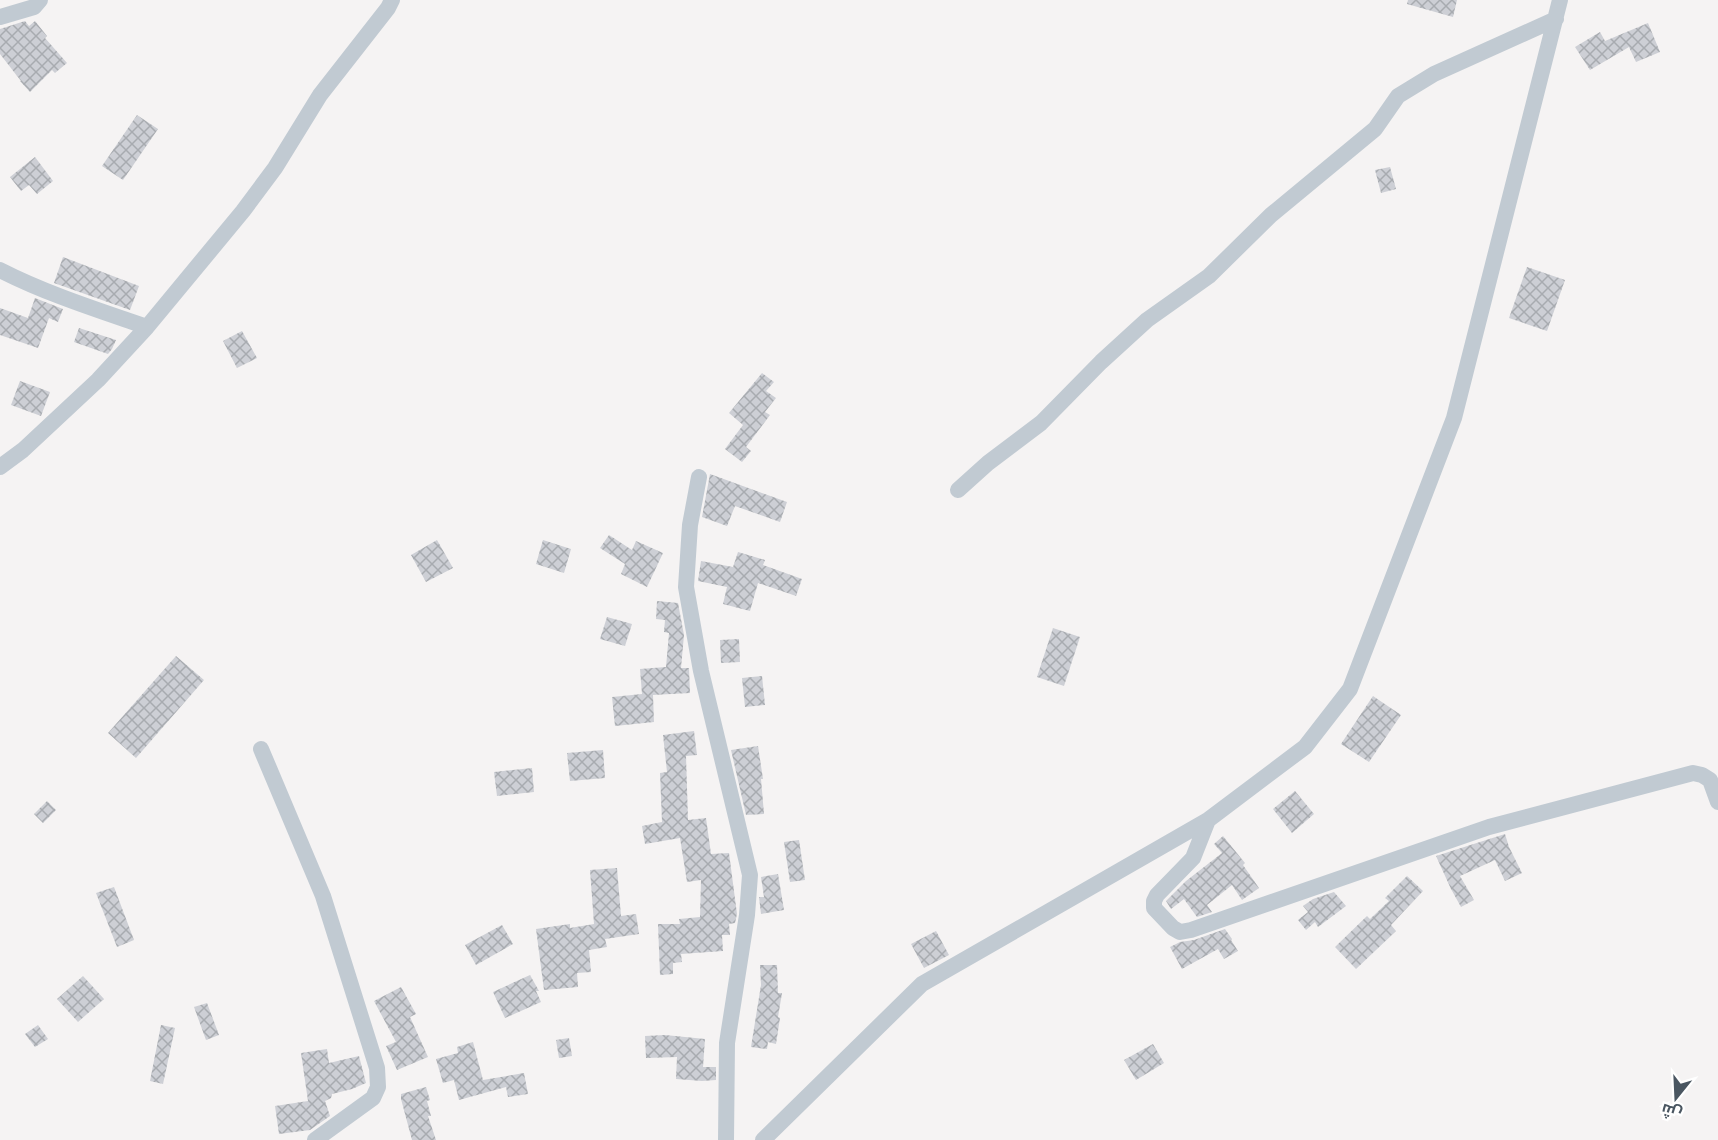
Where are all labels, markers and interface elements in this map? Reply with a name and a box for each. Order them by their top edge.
north arrow [1646,1068,1706,1128]
text: ش [1659,1100,1684,1124]

